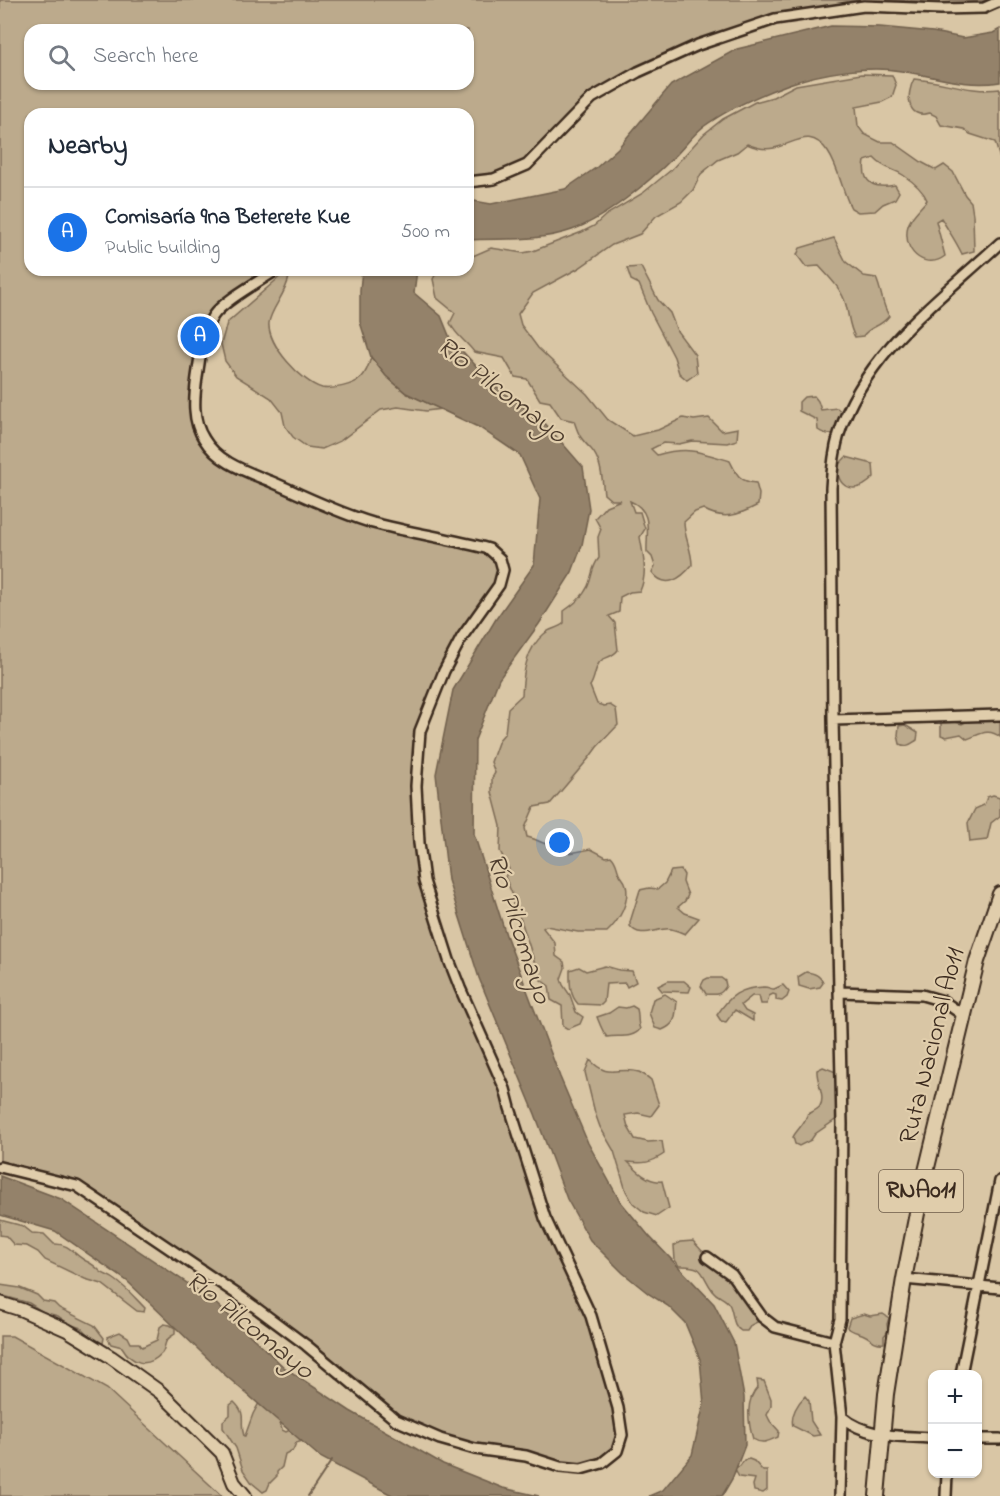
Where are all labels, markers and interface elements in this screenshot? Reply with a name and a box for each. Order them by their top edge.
search box [24,24,474,90]
icon: search [45,41,78,74]
text: Search here [93,41,198,73]
text: Nearby [48,128,127,166]
text: Comisaría 9na Beterete Kue [105,202,350,234]
text: A [61,218,74,247]
text: 500 m [401,218,450,247]
text: Public building [105,234,220,263]
pin: A [180,314,220,358]
water label: Río Pilcomayo [428,328,575,455]
your location [545,828,574,857]
water label: Río Pilcomayo [475,849,561,1010]
street label: Ruta Nacional A011 [890,944,976,1148]
road number: RNA011 [879,1170,963,1212]
water label: Río Pilcomayo [176,1262,322,1391]
map controls [928,1370,982,1478]
button: + [928,1370,982,1424]
button: − [928,1424,982,1478]

